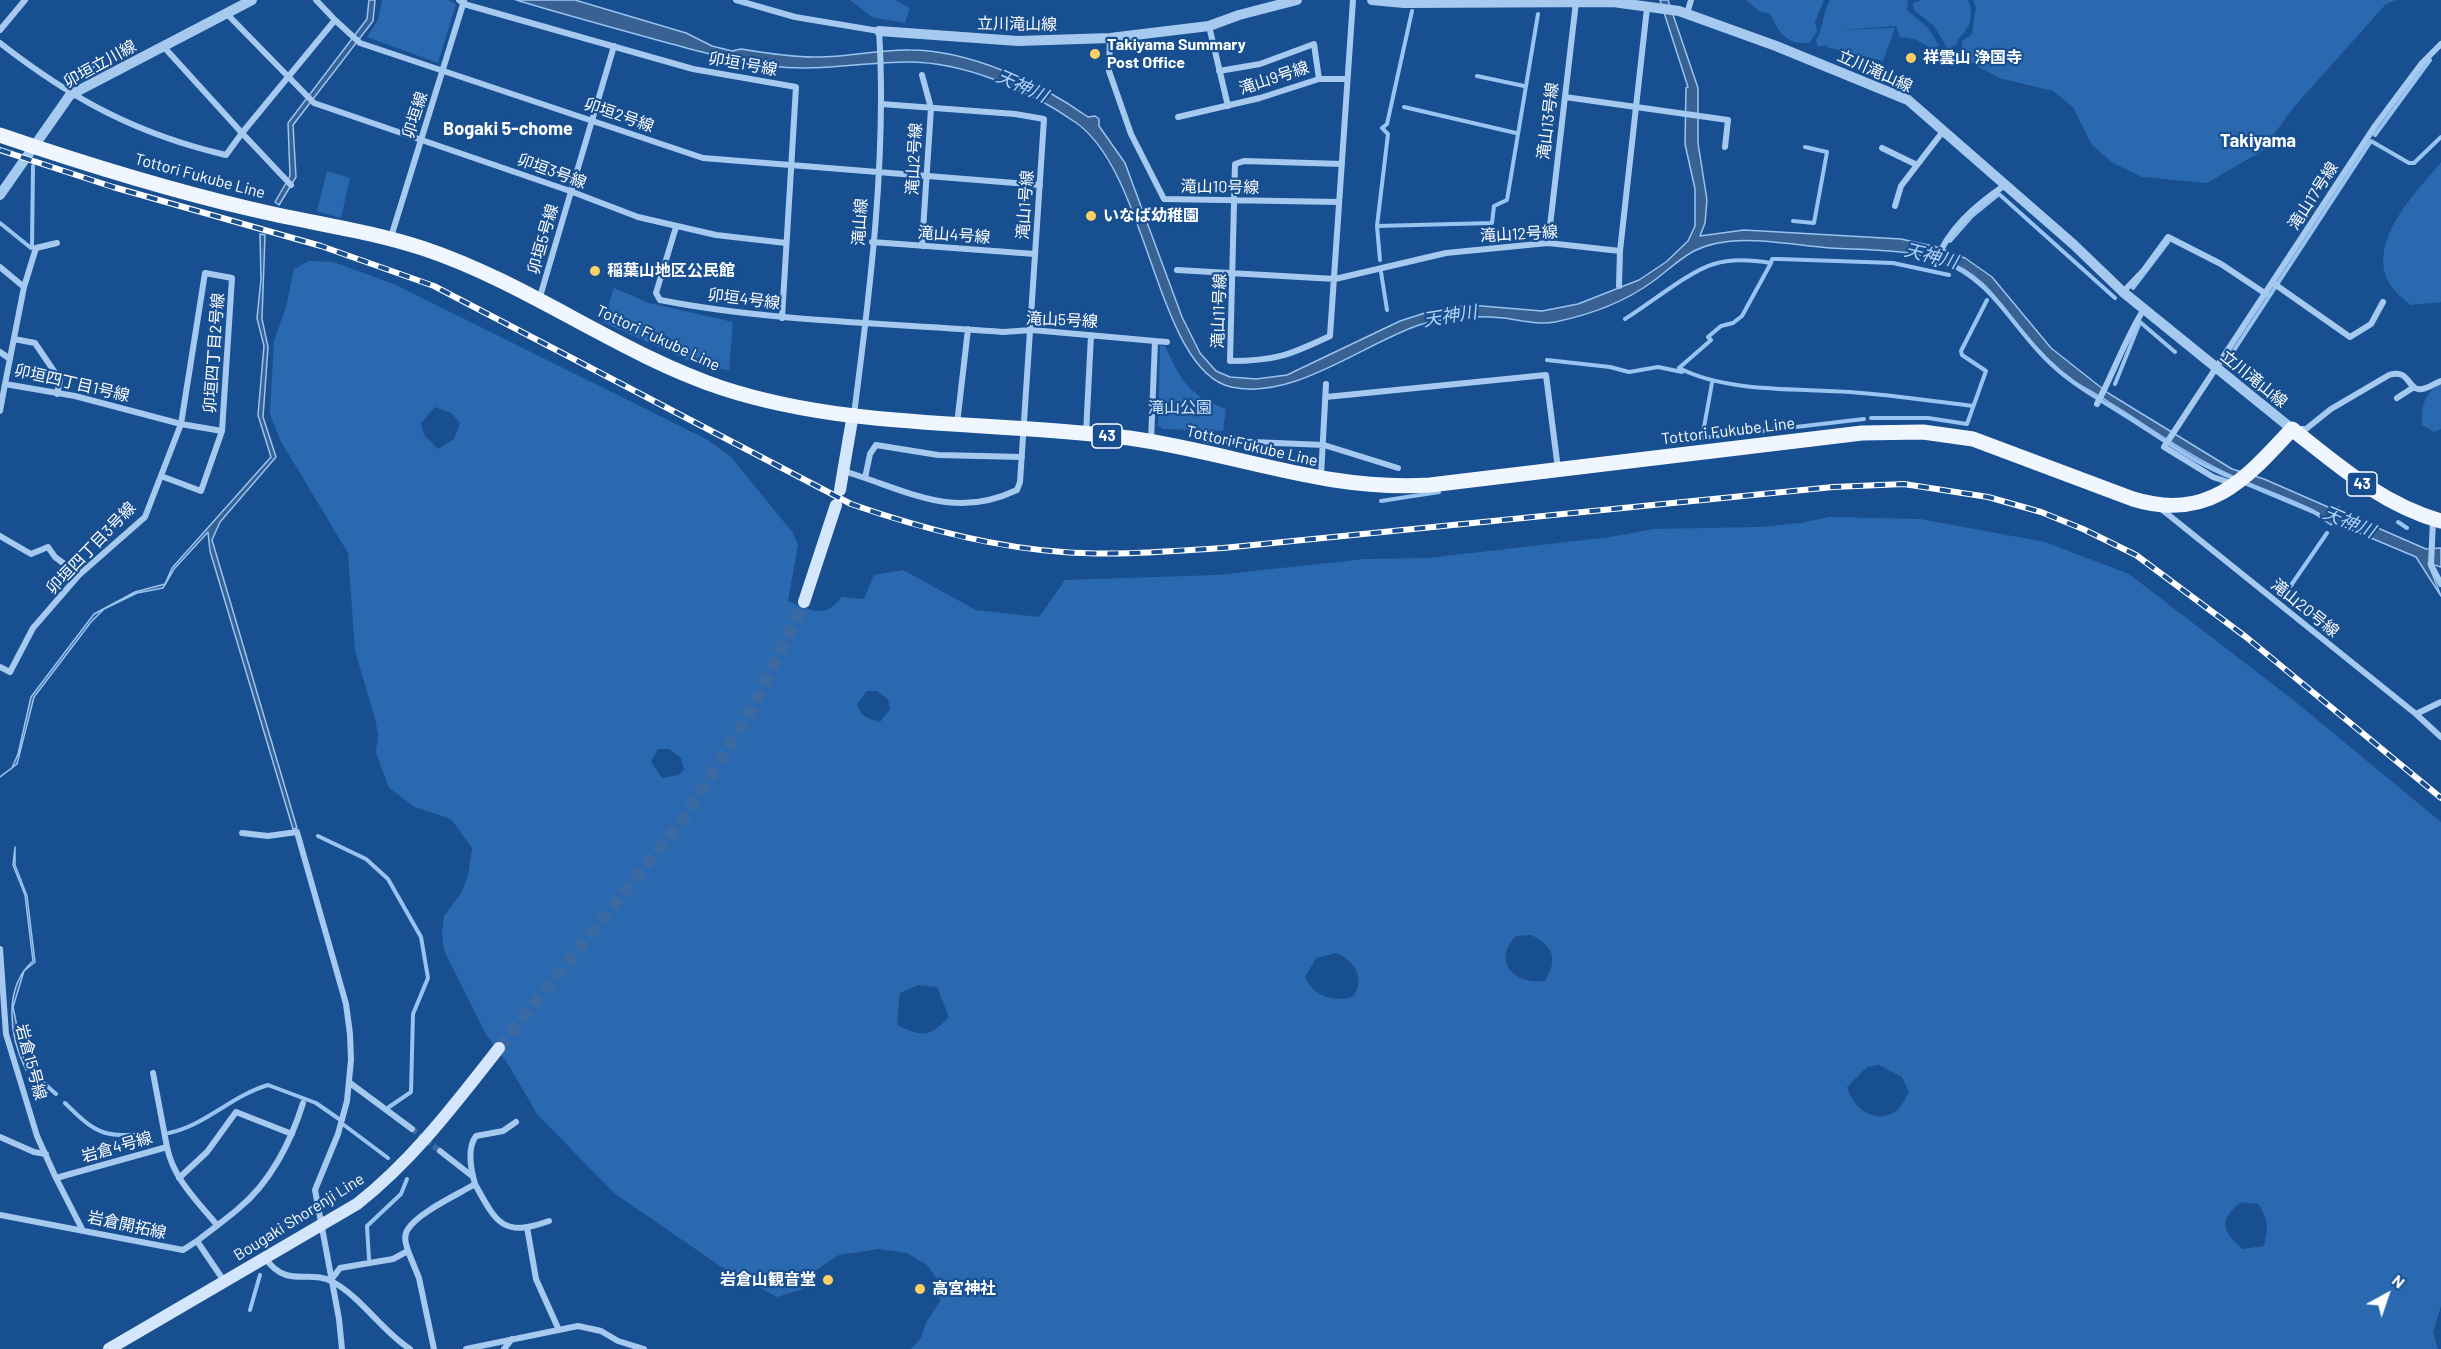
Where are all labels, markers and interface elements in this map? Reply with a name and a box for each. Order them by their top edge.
street label: 立川滝山線 [977,14,1057,34]
place label: Takiyama Summary Post Office [1107,35,1246,73]
street label: 卯垣立川線 [60,36,140,92]
street label: 立川滝山線 [1835,46,1915,96]
marker: Takiyama Summary Post Office [1088,47,1102,61]
place label: 祥雲山 浄国寺 [1923,48,2022,68]
street label: 卯垣1号線 [707,49,779,79]
marker: 祥雲山 浄国寺 [1904,51,1918,65]
street label: 滝山9号線 [1237,58,1311,98]
water label: 天神川 [993,65,1051,107]
street label: 滝山13号線 [1534,81,1562,161]
street label: 卯垣線 [398,89,432,141]
street label: 卯垣2号線 [582,94,656,136]
district label: Bogaki 5-chome [443,118,573,140]
street label: 滝山2号線 [903,122,925,196]
district label: Takiyama [2220,130,2296,152]
street label: Tottori Fukube Line [133,149,267,203]
street label: 卯垣3号線 [515,150,589,192]
street label: 滝山17号線 [2284,158,2342,234]
street label: 滝山1号線 [1013,170,1037,240]
street label: 滝山10号線 [1181,177,1259,197]
street label: 滝山線 [849,197,871,247]
street label: 卯垣5号線 [524,202,562,276]
place label: いなば幼稚園 [1103,206,1199,226]
marker: いなば幼稚園 [1084,209,1098,223]
street label: 滝山12号線 [1479,222,1559,246]
street label: 滝山4号線 [917,223,991,247]
water label: 天神川 [1902,239,1960,273]
place label: 稲葉山地区公民館 [607,261,735,281]
marker: 稲葉山地区公民館 [588,264,602,278]
street label: 滝山11号線 [1208,273,1230,349]
street label: 卯垣4号線 [707,285,781,313]
street label: 卯垣四丁目2号線 [200,292,228,414]
street label: Tottori Fukube Line [593,301,723,375]
water label: 天神川 [1422,301,1478,331]
street label: 滝山5号線 [1025,309,1099,331]
street label: 立川滝山線 [2217,346,2291,412]
street label: 卯垣四丁目1号線 [13,360,131,406]
park label: 滝山公園 [1148,398,1212,418]
street label: Tottori Fukube Line [1660,413,1796,449]
street label: Tottori Fukube Line [1184,422,1320,470]
road number: 43 [1092,424,1122,448]
road number: 43 [2347,472,2377,496]
street label: 卯垣四丁目3号線 [42,498,140,598]
water label: 天神川 [2320,502,2378,542]
street label: 滝山20号線 [2267,575,2343,641]
street label: 岩倉15号線 [12,1022,50,1102]
street label: 岩倉4号線 [79,1128,155,1166]
street label: Bougaki Shorenji Line [230,1169,368,1265]
street label: 岩倉開拓線 [86,1207,168,1243]
north arrow [2357,1265,2417,1325]
place label: 岩倉山観音堂 [720,1270,816,1290]
text: N [2389,1270,2409,1292]
marker: 岩倉山観音堂 [821,1273,835,1287]
place label: 高宮神社 [932,1279,996,1299]
marker: 高宮神社 [913,1282,927,1296]

